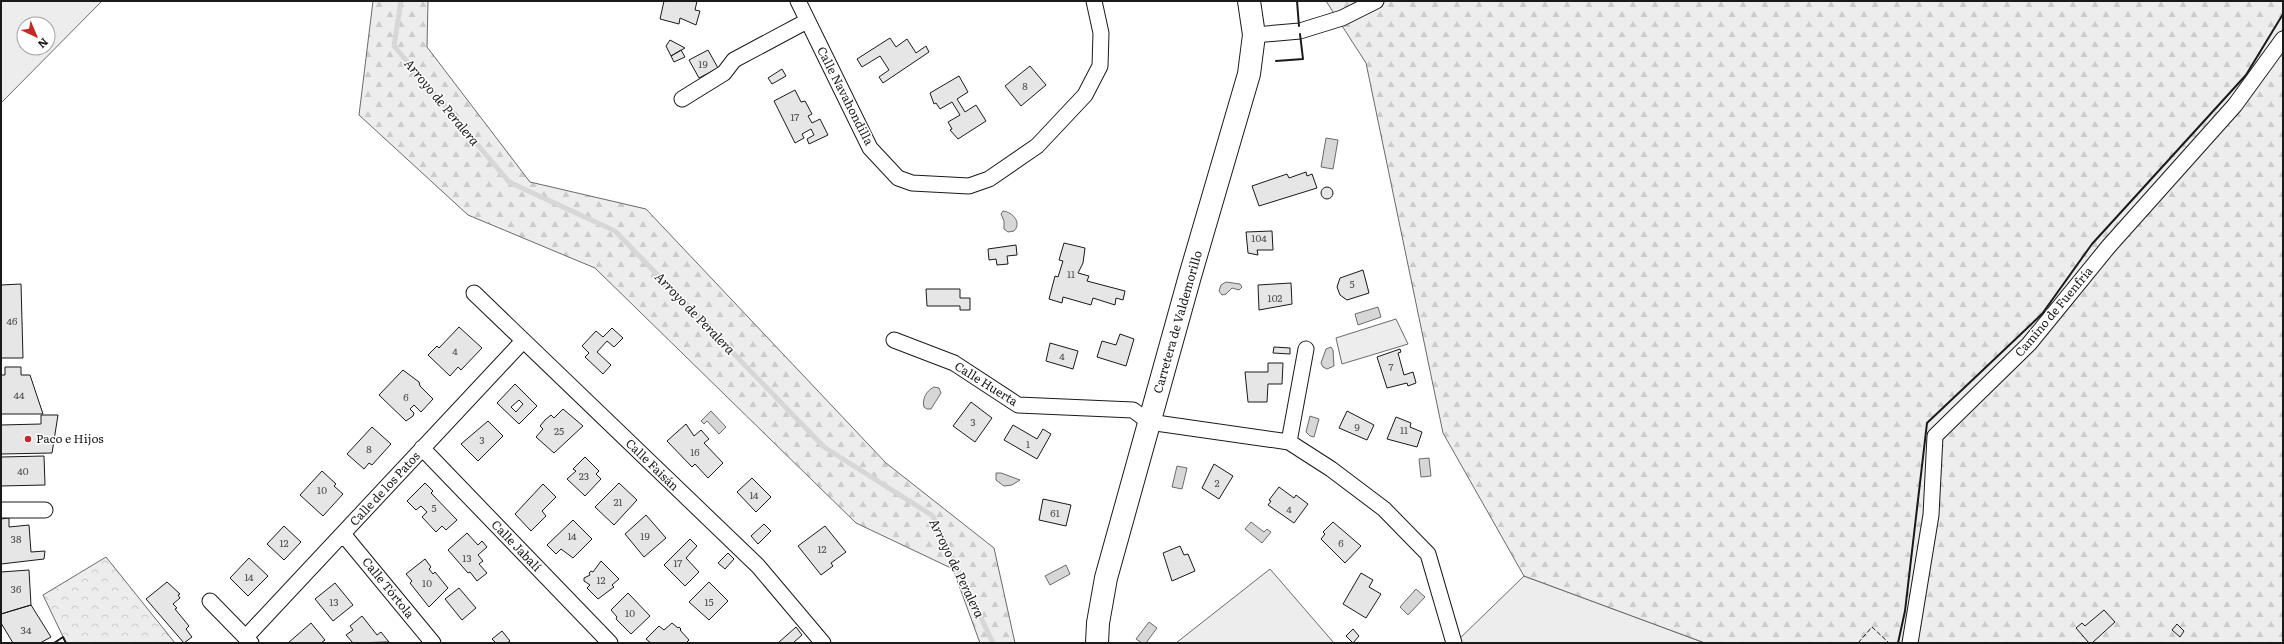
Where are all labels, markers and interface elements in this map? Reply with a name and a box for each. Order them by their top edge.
north arrow [16,16,56,56]
text: N [35,35,53,53]
street label: Calle Navahondilla [813,43,879,148]
water label: Arroyo de Peralera [400,54,485,150]
house number: 19 [698,56,708,71]
house number: 8 [1022,78,1028,93]
house number: 17 [791,109,799,124]
house number: 104 [1251,230,1267,245]
street label: Carretera de Valdemorillo [1148,248,1206,395]
street label: Camino de Fuenfría [2010,262,2097,360]
house number: 11 [1067,266,1075,281]
water label: Arroyo de Peralera [651,267,740,359]
house number: 5 [1349,276,1355,291]
house number: 102 [1268,290,1282,305]
house number: 46 [7,313,18,328]
house number: 4 [452,343,458,358]
house number: 4 [1059,348,1065,363]
street label: Calle Huerta [951,357,1022,410]
house number: 7 [1388,359,1394,374]
house number: 44 [13,387,25,402]
house number: 6 [403,389,409,404]
house number: 3 [970,414,976,429]
house number: 9 [1354,419,1360,434]
house number: 11 [1400,422,1408,437]
house number: 25 [554,423,564,438]
place label: Paco e Hijos [36,429,104,447]
house number: 3 [479,432,485,447]
marker: Paco e Hijos [23,434,33,444]
street label: Calle Faisán [622,434,684,495]
house number: 1 [1026,436,1030,451]
house number: 8 [366,441,372,456]
house number: 16 [690,444,700,459]
street label: Calle de los Patos [345,447,424,530]
house number: 40 [17,463,29,478]
house number: 23 [579,468,589,483]
house number: 2 [1214,475,1220,490]
house number: 10 [317,482,327,497]
house number: 14 [749,487,759,502]
house number: 21 [613,494,623,509]
house number: 5 [431,500,437,515]
house number: 4 [1286,501,1292,516]
house number: 61 [1050,505,1060,520]
water label: Arroyo de Peralera [925,515,990,621]
street label: Calle Jabalí [488,516,546,575]
house number: 14 [567,528,577,543]
house number: 19 [640,528,650,543]
house number: 38 [11,531,22,546]
house number: 12 [279,535,289,550]
house number: 6 [1338,535,1344,550]
house number: 12 [817,541,827,556]
house number: 13 [462,550,472,565]
street label: Calle Tórtola [358,553,419,622]
house number: 17 [674,555,682,570]
house number: 14 [244,569,254,584]
house number: 12 [596,572,606,587]
house number: 10 [422,575,432,590]
house number: 36 [11,581,22,596]
house number: 13 [329,594,339,609]
house number: 15 [704,594,714,609]
house number: 10 [625,605,635,620]
house number: 34 [21,622,32,637]

